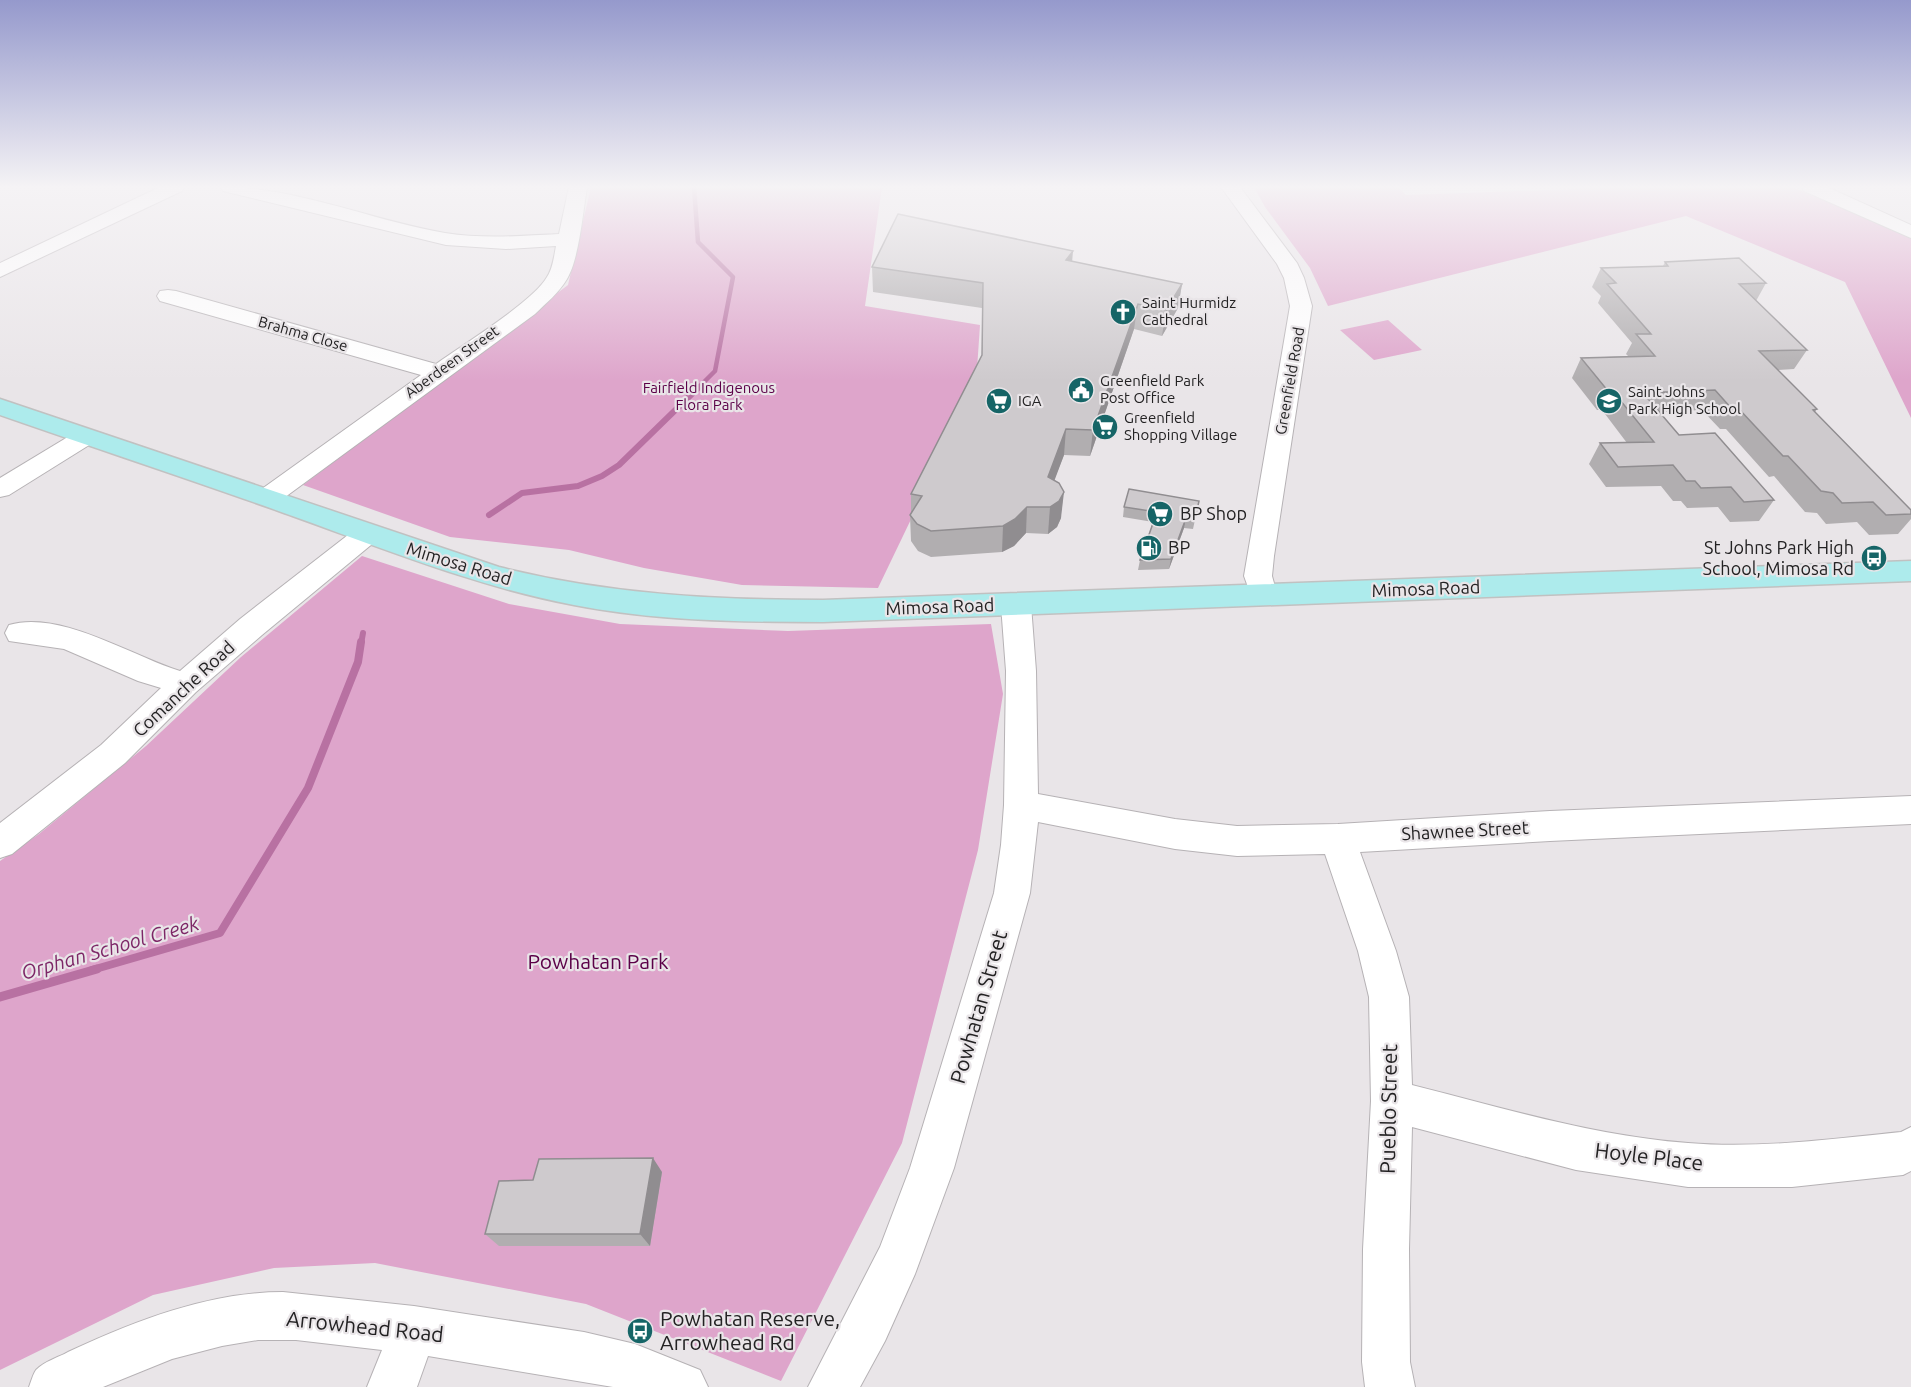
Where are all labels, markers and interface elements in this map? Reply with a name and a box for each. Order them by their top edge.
place label: Saint Hurmidz Cathedral [1142,294,1236,328]
church icon: Saint Hurmidz Cathedral [1108,297,1138,327]
street label: Brahma Close [256,313,350,354]
street label: Aberdeen Street [402,322,502,401]
street label: Greenfield Road [1272,326,1307,436]
place label: Greenfield Park Post Office [1100,372,1205,406]
public building icon: Greenfield Park Post Office [1066,375,1096,405]
park label: Fairfield Indigenous Flora Park [643,379,775,413]
place label: Saint Johns Park High School [1628,383,1741,417]
supermarket icon: IGA [984,386,1014,416]
school or university icon: Saint Johns Park High School [1594,386,1624,416]
place label: IGA [1018,392,1042,409]
place label: Greenfield Shopping Village [1124,409,1237,443]
supermarket icon: Greenfield Shopping Village [1090,412,1120,442]
supermarket icon: BP Shop [1145,499,1175,529]
place label: BP Shop [1180,503,1247,523]
fuel station icon: BP [1134,533,1164,563]
place label: BP [1168,537,1190,557]
place label: St Johns Park High School, Mimosa Rd [1703,537,1854,578]
street label: Mimosa Road [404,538,514,589]
bus stop icon: St Johns Park High School, Mimosa Rd [1859,543,1889,573]
street label: Mimosa Road [1371,576,1481,600]
street label: Mimosa Road [885,594,995,618]
street label: Comanche Road [129,636,238,740]
street label: Shawnee Street [1401,817,1529,843]
water label: Orphan School Creek [18,911,202,984]
street label: Powhatan Street [945,927,1011,1086]
park label: Powhatan Park [527,949,669,973]
street label: Pueblo Street [1375,1044,1401,1174]
street label: Hoyle Place [1594,1137,1705,1175]
street label: Arrowhead Road [285,1306,445,1346]
place label: Powhatan Reserve, Arrowhead Rd [660,1306,840,1354]
bus stop icon: Powhatan Reserve, Arrowhead Rd [625,1316,655,1346]

